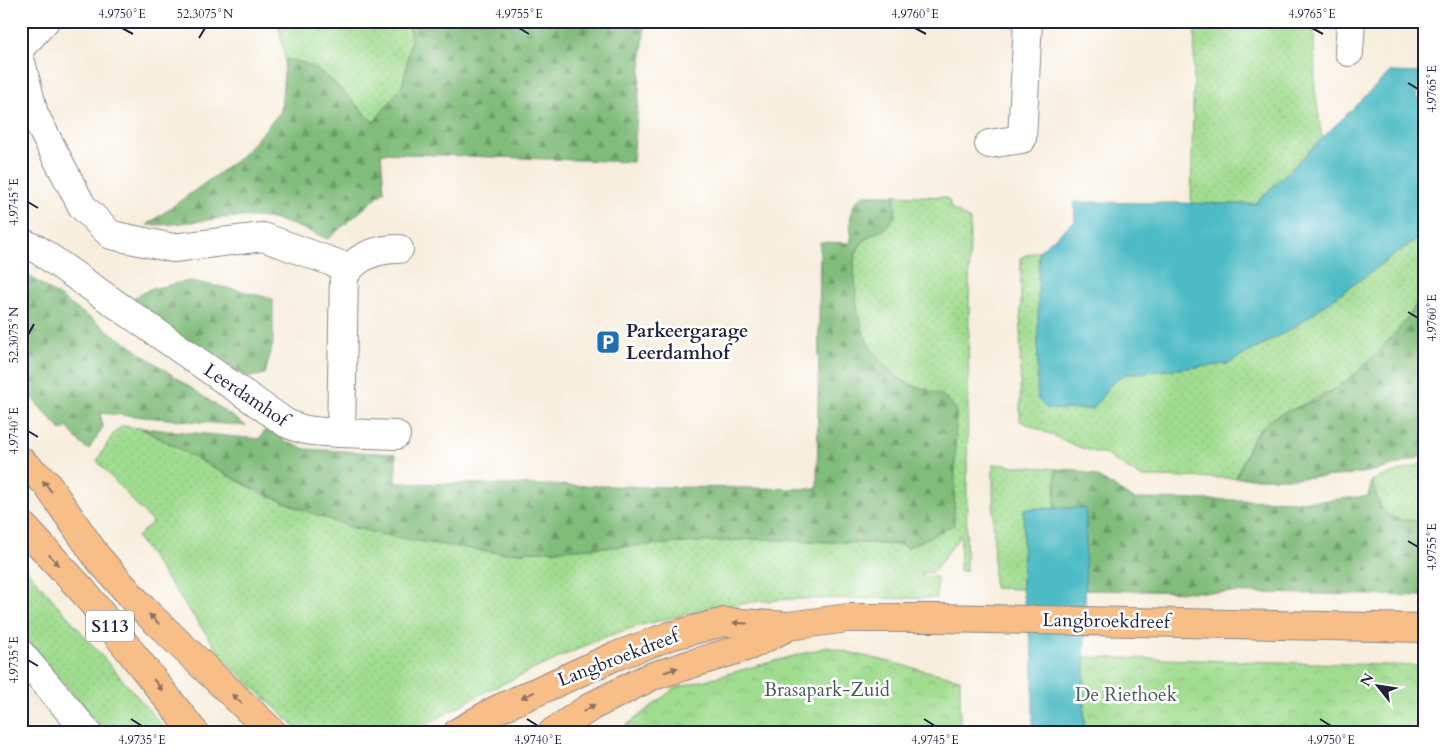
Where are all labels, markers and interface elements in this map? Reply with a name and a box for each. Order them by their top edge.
text: 4.9750°E [98,6,146,22]
text: 52.3075°N [177,6,234,22]
text: 4.9755°E [495,6,543,22]
text: 4.9760°E [891,6,939,22]
text: 4.9765°E [1288,6,1336,22]
text: 4.9765°E [1424,65,1440,113]
text: 4.9745°E [6,178,22,226]
text: 4.9760°E [1424,294,1440,342]
text: 52.3075°N [6,306,22,363]
place label: Parkeergarage Leerdamhof [626,318,749,366]
parking icon: Parkeergarage Leerdamhof [595,329,621,355]
street label: Leerdamhof [199,357,296,435]
text: 4.9740°E [6,407,22,455]
one-way arrow [41,480,52,493]
text: 4.9755°E [1424,523,1440,571]
one-way arrow [48,554,60,566]
street label: Langbroekdreef [1042,607,1173,635]
road number: S113 [86,610,134,642]
one-way arrow [148,614,160,626]
one-way arrow [732,619,748,627]
street label: Langbroekdreef [554,622,685,693]
text: 4.9735°E [6,636,22,684]
north arrow [1354,660,1404,710]
one-way arrow [664,666,679,674]
text: N [1356,670,1378,690]
park label: Brasapark-Zuid [764,677,890,703]
one-way arrow [152,679,163,692]
park label: De Riethoek [1075,682,1178,708]
one-way arrow [521,691,535,699]
one-way arrow [231,693,243,705]
one-way arrow [582,704,595,713]
text: 4.9735°E [118,732,166,748]
text: 4.9740°E [514,732,562,748]
text: 4.9745°E [911,732,959,748]
text: 4.9750°E [1307,732,1355,748]

